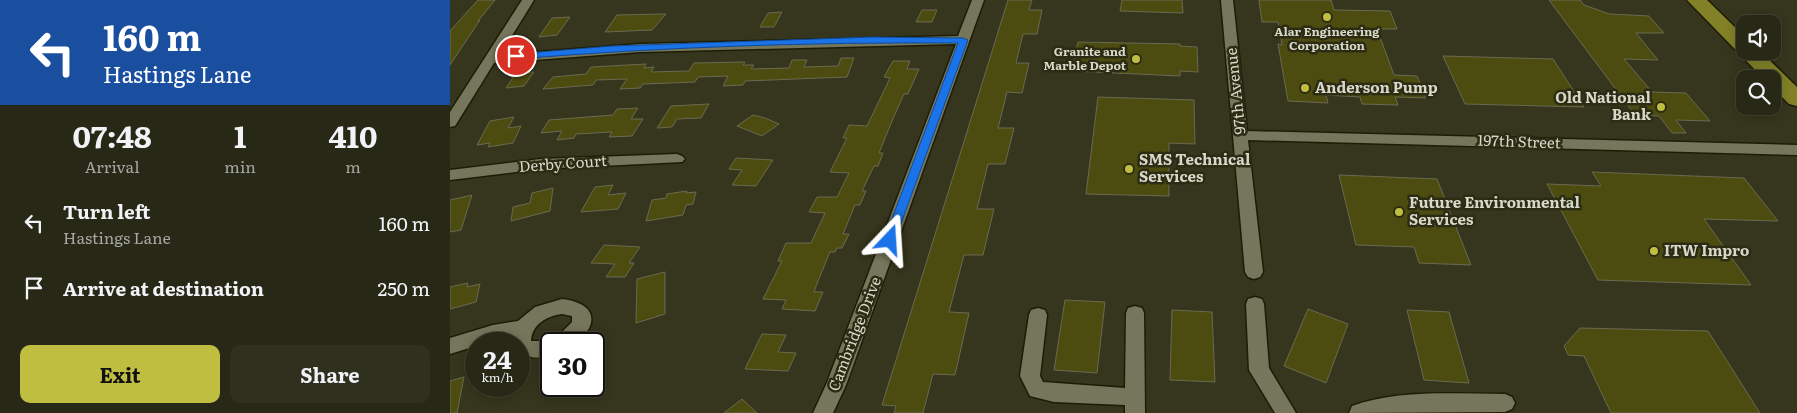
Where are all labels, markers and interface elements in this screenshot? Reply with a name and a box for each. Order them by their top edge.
text: 160 m [103,10,201,62]
marker: Alar Engineering Corporation [1321,11,1333,23]
map controls [1736,15,1781,115]
button: sound [1736,15,1781,60]
icon: left [20,20,85,85]
place label: Alar Engineering Corporation [1274,22,1380,54]
pin [495,35,537,77]
icon: arrive [502,42,530,70]
place label: Granite and Marble Depot [1043,42,1127,74]
street label: 97th Avenue [1219,47,1250,136]
marker: Granite and Marble Depot [1130,53,1142,65]
text: Hastings Lane [103,57,251,90]
button: search [1736,70,1781,115]
place label: Anderson Pump [1315,75,1438,98]
marker: Anderson Pump [1299,82,1311,94]
place label: Old National Bank [1555,85,1652,125]
marker: Old National Bank [1655,101,1667,113]
text: 07:48 [73,113,152,157]
text: 1 [234,113,246,157]
text: 410 [328,113,377,157]
street label: 197th Street [1477,128,1561,153]
place label: SMS Technical Services [1139,147,1251,187]
street label: Derby Court [518,148,608,177]
text: Arrival [85,154,140,178]
text: min [224,154,256,178]
text: m [345,154,361,178]
marker: SMS Technical Services [1123,163,1135,175]
place label: Future Environmental Services [1409,190,1581,230]
text: Turn left [63,197,150,225]
marker: Future Environmental Services [1393,206,1405,218]
icon: left [20,209,48,237]
text: 160 m [379,209,430,237]
position arrow [863,213,915,265]
text: Hastings Lane [63,225,171,249]
place label: ITW Impro [1664,238,1749,261]
marker: ITW Impro [1648,245,1660,257]
street label: Cambridge Drive [821,273,886,394]
icon: arrive [20,274,48,302]
text: Arrive at destination [63,274,264,302]
text: 250 m [378,274,430,302]
speed limit sign: 30 [540,332,605,397]
text: 24 [483,340,512,377]
button: Exit [20,345,220,403]
button: Share [230,345,430,403]
text: km/h [482,368,513,386]

